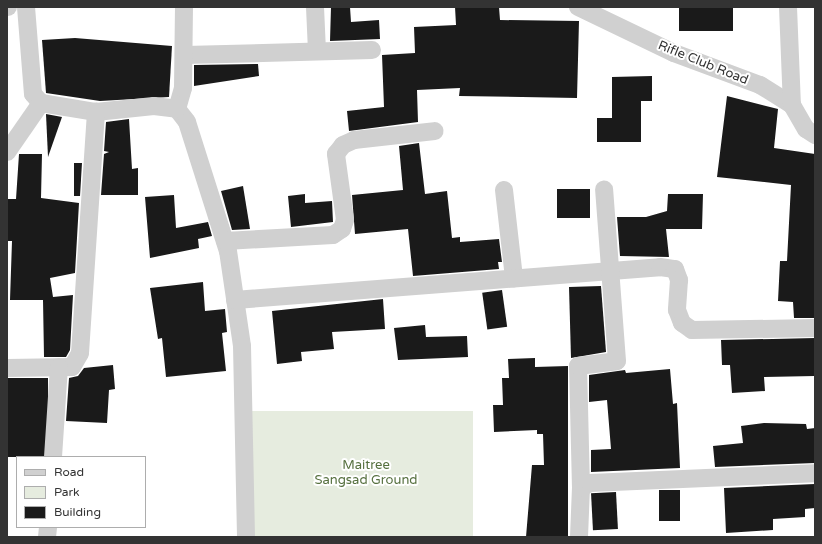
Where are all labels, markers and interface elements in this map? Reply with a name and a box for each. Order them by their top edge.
street label: Rifle Club Road [656,38,750,88]
legend [16,456,146,528]
park label: Maitree Sangsad Ground [314,458,418,489]
text: Road [54,465,84,479]
text: Park [54,485,80,499]
text: Building [54,505,101,519]

